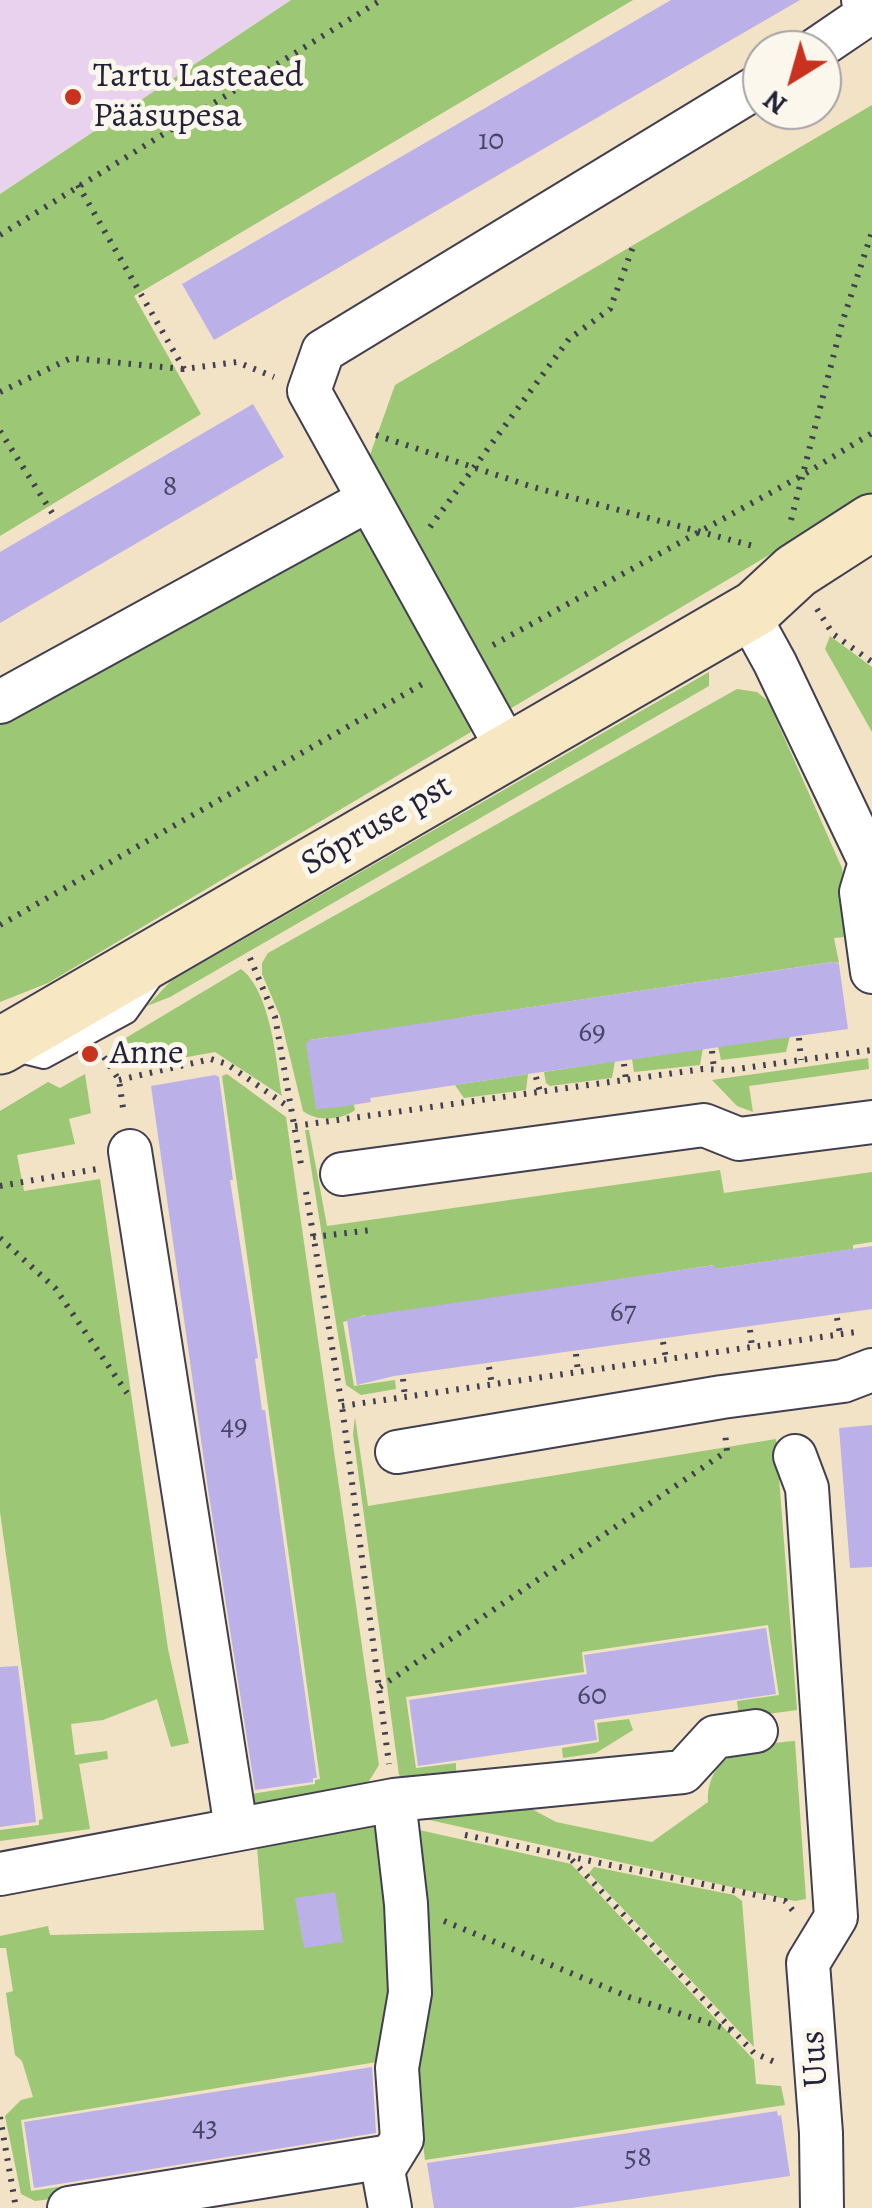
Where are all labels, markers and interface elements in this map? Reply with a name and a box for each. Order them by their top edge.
north arrow [742,30,842,130]
place label: Tartu Lasteaed Pääsupesa [93,56,304,138]
text: N [756,81,795,124]
marker: Tartu Lasteaed Pääsupesa [62,86,84,108]
house number: 10 [478,124,504,160]
house number: 8 [163,470,177,506]
street label: Sõpruse pst [294,766,460,886]
house number: 69 [578,1016,606,1052]
place label: Anne [110,1033,184,1075]
marker: Anne [79,1043,101,1065]
house number: 67 [610,1296,636,1332]
house number: 49 [220,1410,248,1446]
house number: 60 [577,1679,607,1715]
street label: Uus [793,2029,839,2089]
house number: 43 [192,2111,218,2147]
house number: 58 [624,2141,652,2177]

